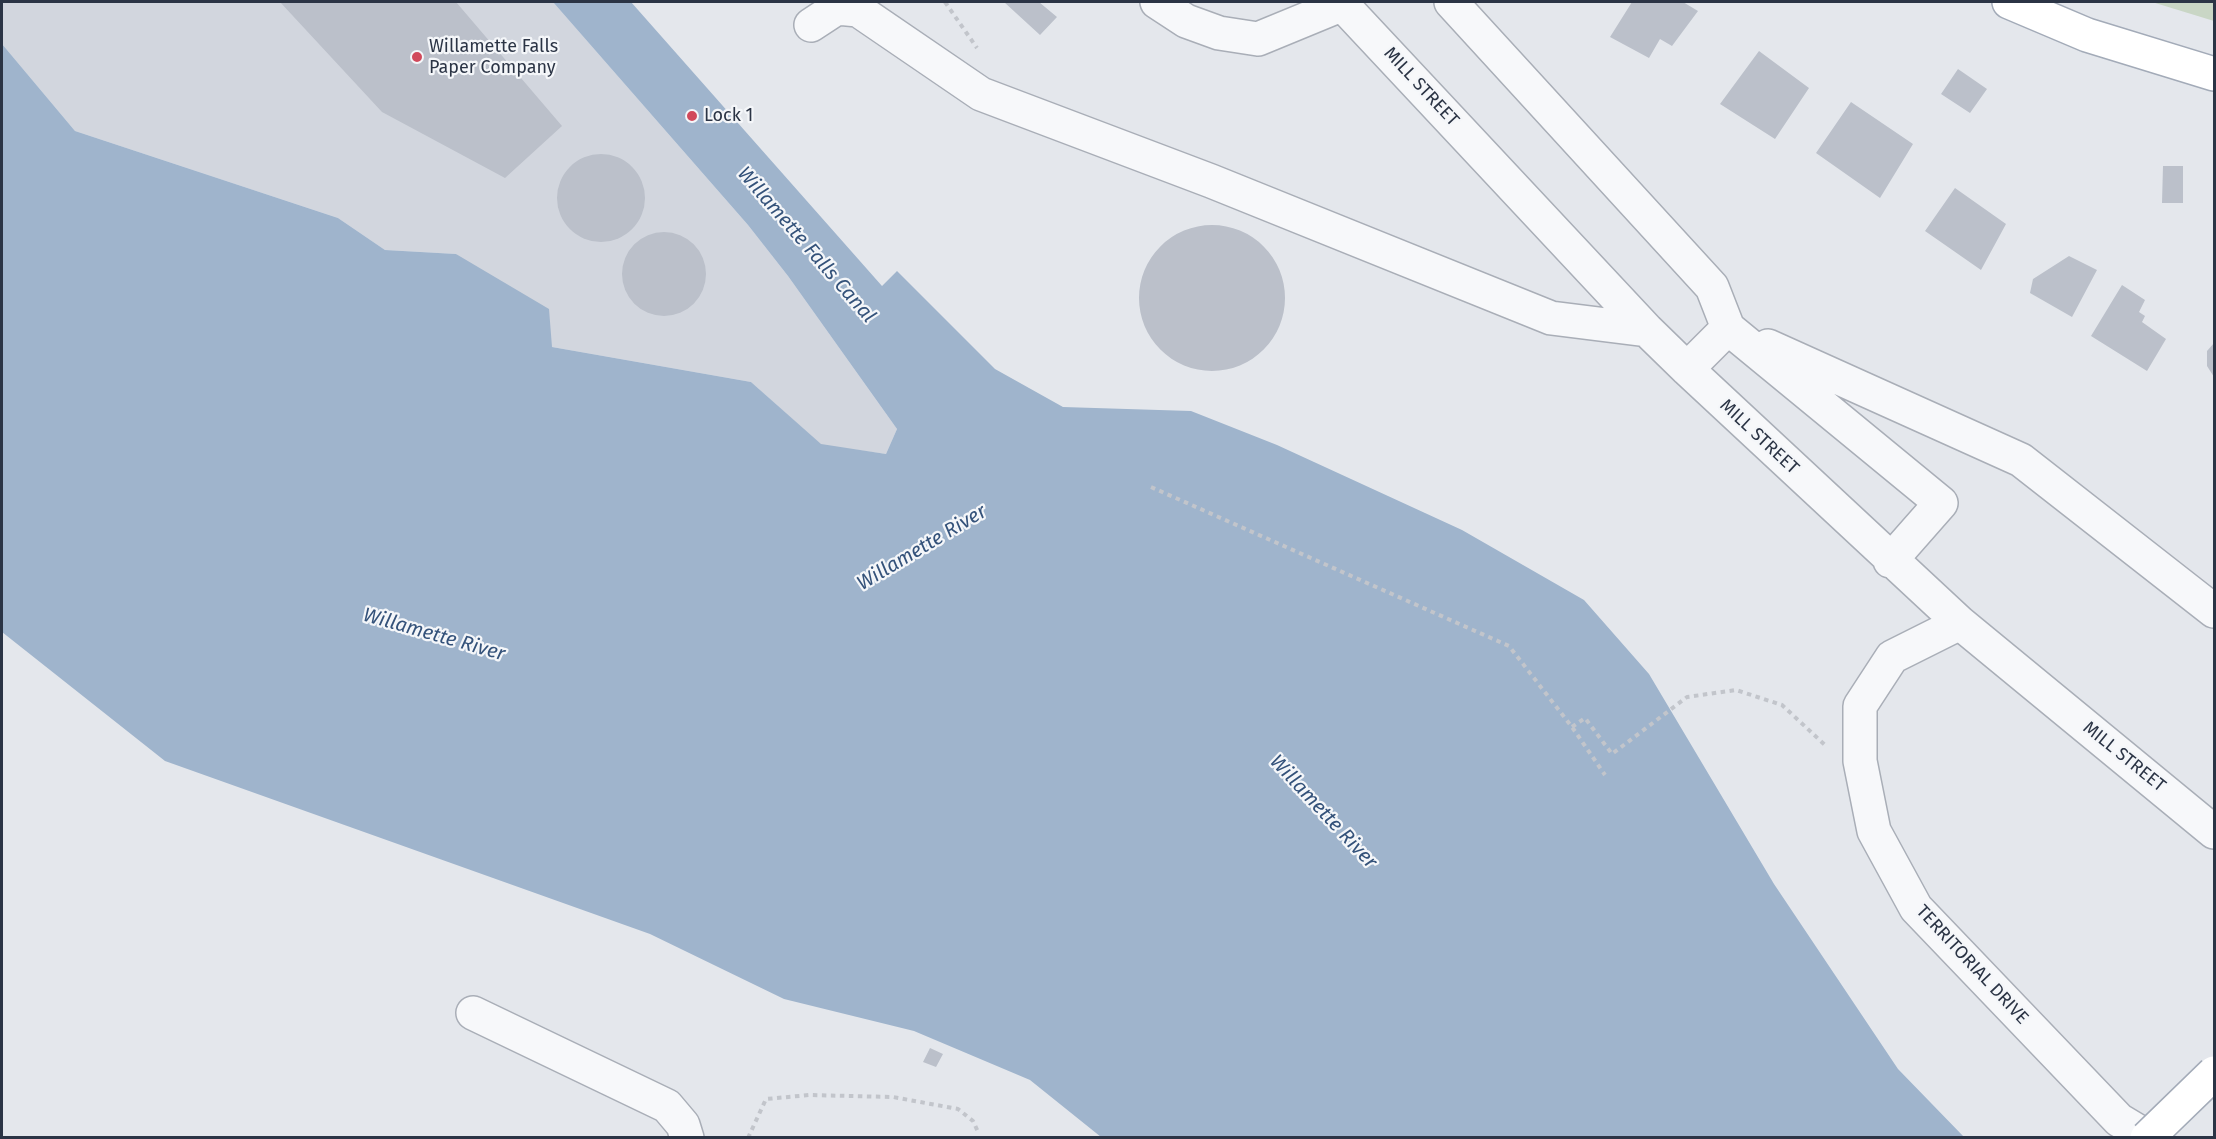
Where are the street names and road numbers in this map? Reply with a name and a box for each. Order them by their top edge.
street label: MILL STREET [1379,43,1463,131]
street label: MILL STREET [1715,395,1803,479]
street label: MILL STREET [2078,717,2170,797]
street label: TERRITORIAL DRIVE [1911,901,2033,1029]

